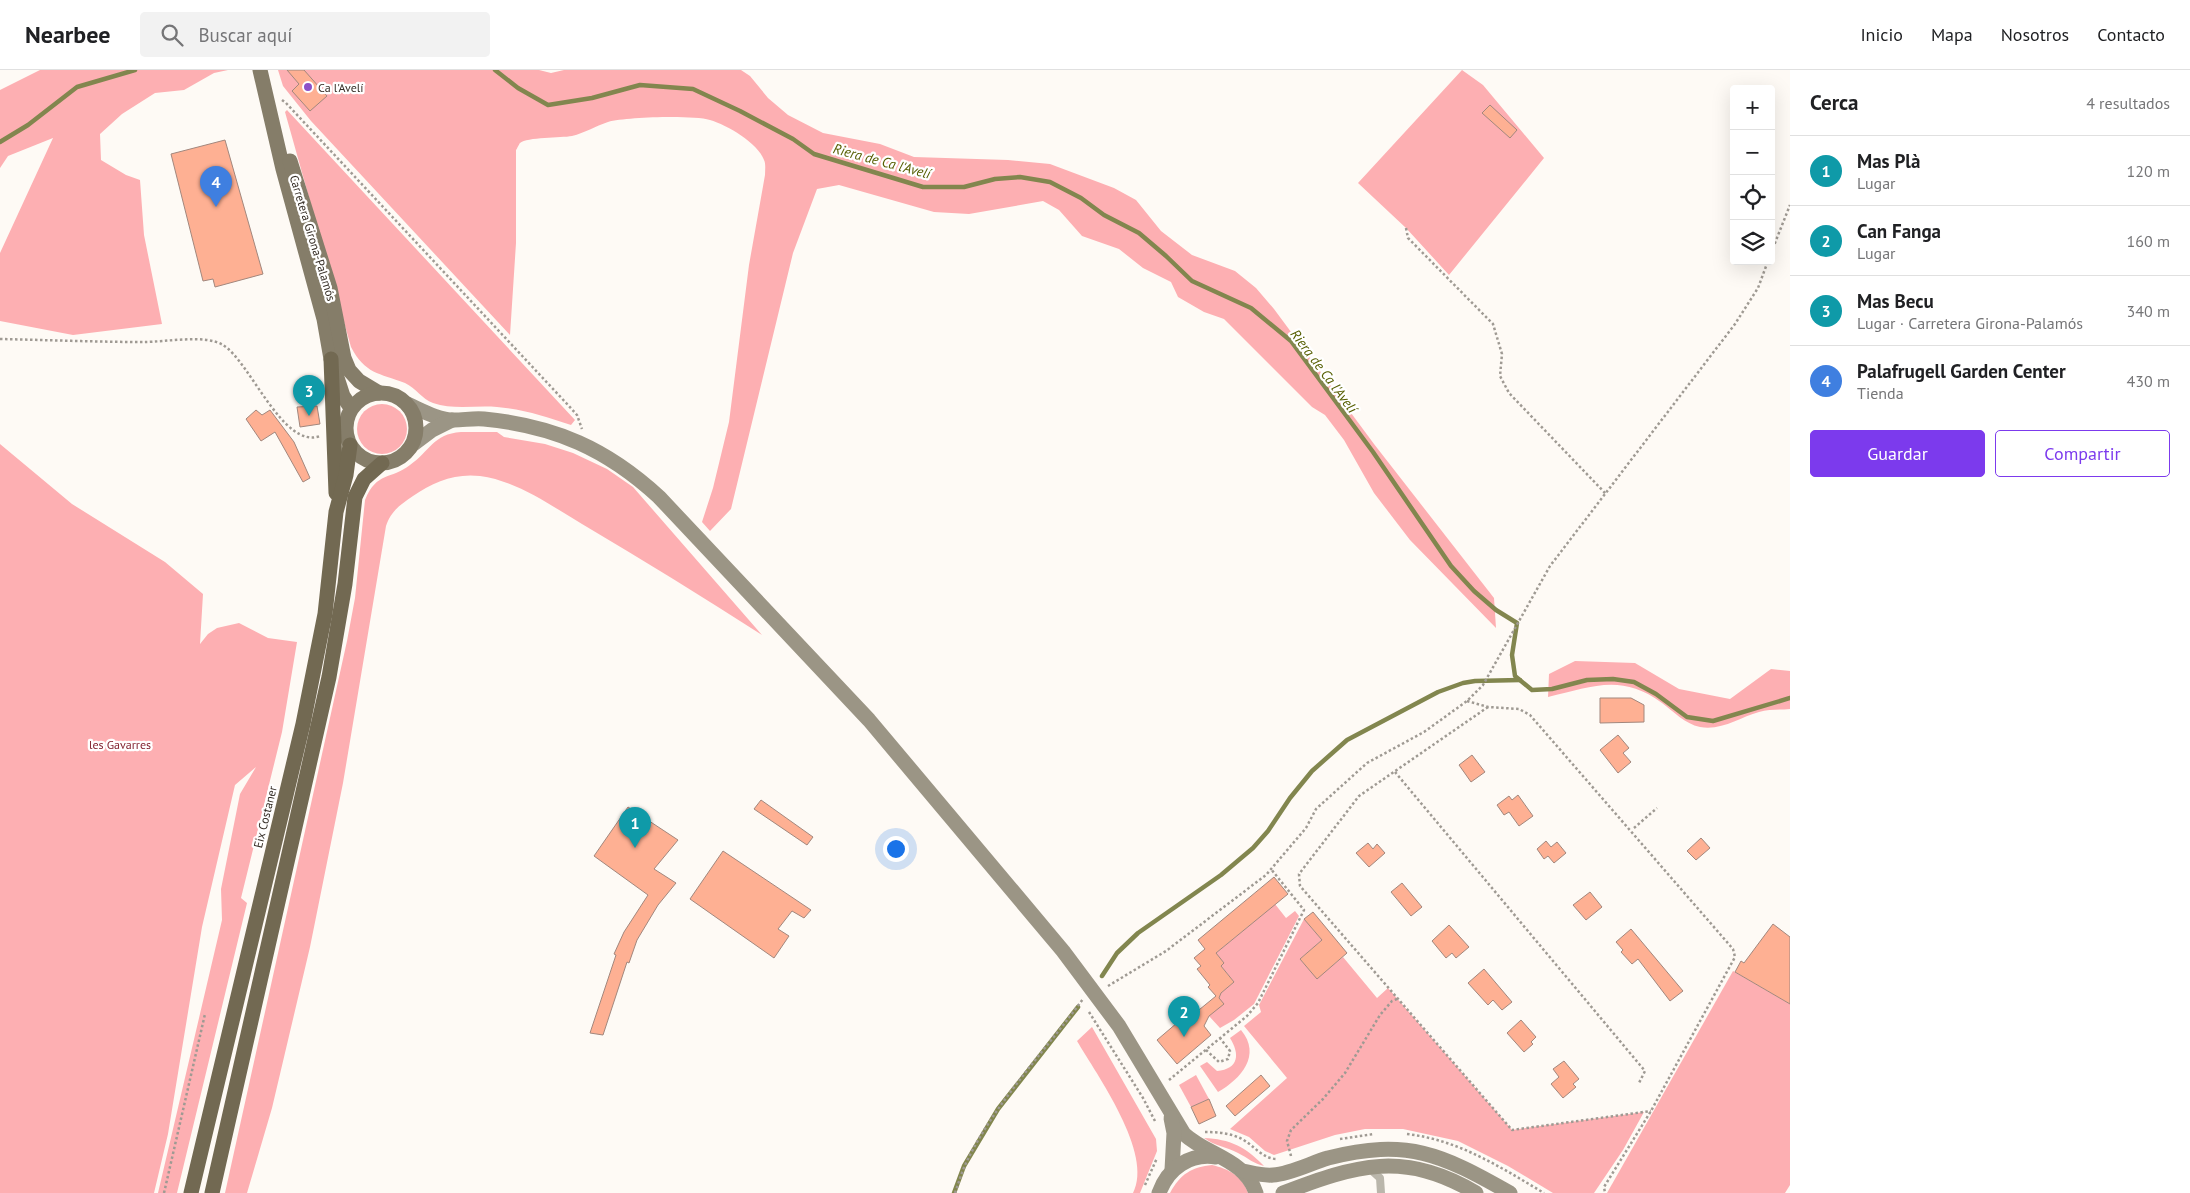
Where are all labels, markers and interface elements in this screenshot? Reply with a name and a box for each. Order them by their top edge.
search box [140,12,490,57]
text: Nearbee [25,19,110,50]
icon: search [158,21,186,49]
text: Buscar aquí [198,23,292,47]
text: Inicio [1860,23,1903,46]
text: Mapa [1931,23,1973,46]
text: Nosotros [2001,23,2069,46]
text: Contacto [2097,23,2165,46]
place label: Ca l'Avelí [318,80,364,95]
marker: Ca l'Avelí [302,81,314,93]
map controls [1730,85,1775,265]
button: + [1730,85,1775,130]
text: Cerca [1810,89,1859,116]
text: 4 resultados [2086,93,2170,113]
button: − [1730,130,1775,175]
water label: Riera de Ca l'Avelí [831,139,934,183]
text: Mas Plà [1857,149,1920,173]
text: 1 [1821,161,1831,181]
text: 120 m [2127,161,2170,181]
pin: 4 [200,166,232,207]
street label: Carretera Girona-Palamós [287,173,339,303]
text: Lugar [1857,173,1896,193]
button: locate [1730,175,1775,220]
text: Can Fanga [1857,219,1941,243]
button: layers [1730,220,1775,265]
text: 2 [1821,231,1831,251]
text: 160 m [2127,231,2170,251]
text: Lugar [1857,243,1896,263]
text: Mas Becu [1857,289,1934,313]
text: 3 [1821,301,1831,321]
text: 340 m [2127,301,2170,321]
text: Lugar · Carretera Girona-Palamós [1857,313,2083,333]
water label: Riera de Ca l'Avelí [1287,326,1362,418]
text: Palafrugell Garden Center [1857,359,2066,383]
text: 4 [1821,371,1831,391]
text: 430 m [2127,371,2170,391]
pin: 3 [293,375,325,416]
text: Tienda [1857,383,1904,403]
button: Guardar [1810,430,1985,477]
button: Compartir [1995,430,2170,477]
park label: les Gavarres [89,737,151,752]
street label: Eix Costaner [250,784,280,850]
pin: 1 [619,807,651,848]
your location [883,836,909,862]
pin: 2 [1168,996,1200,1037]

